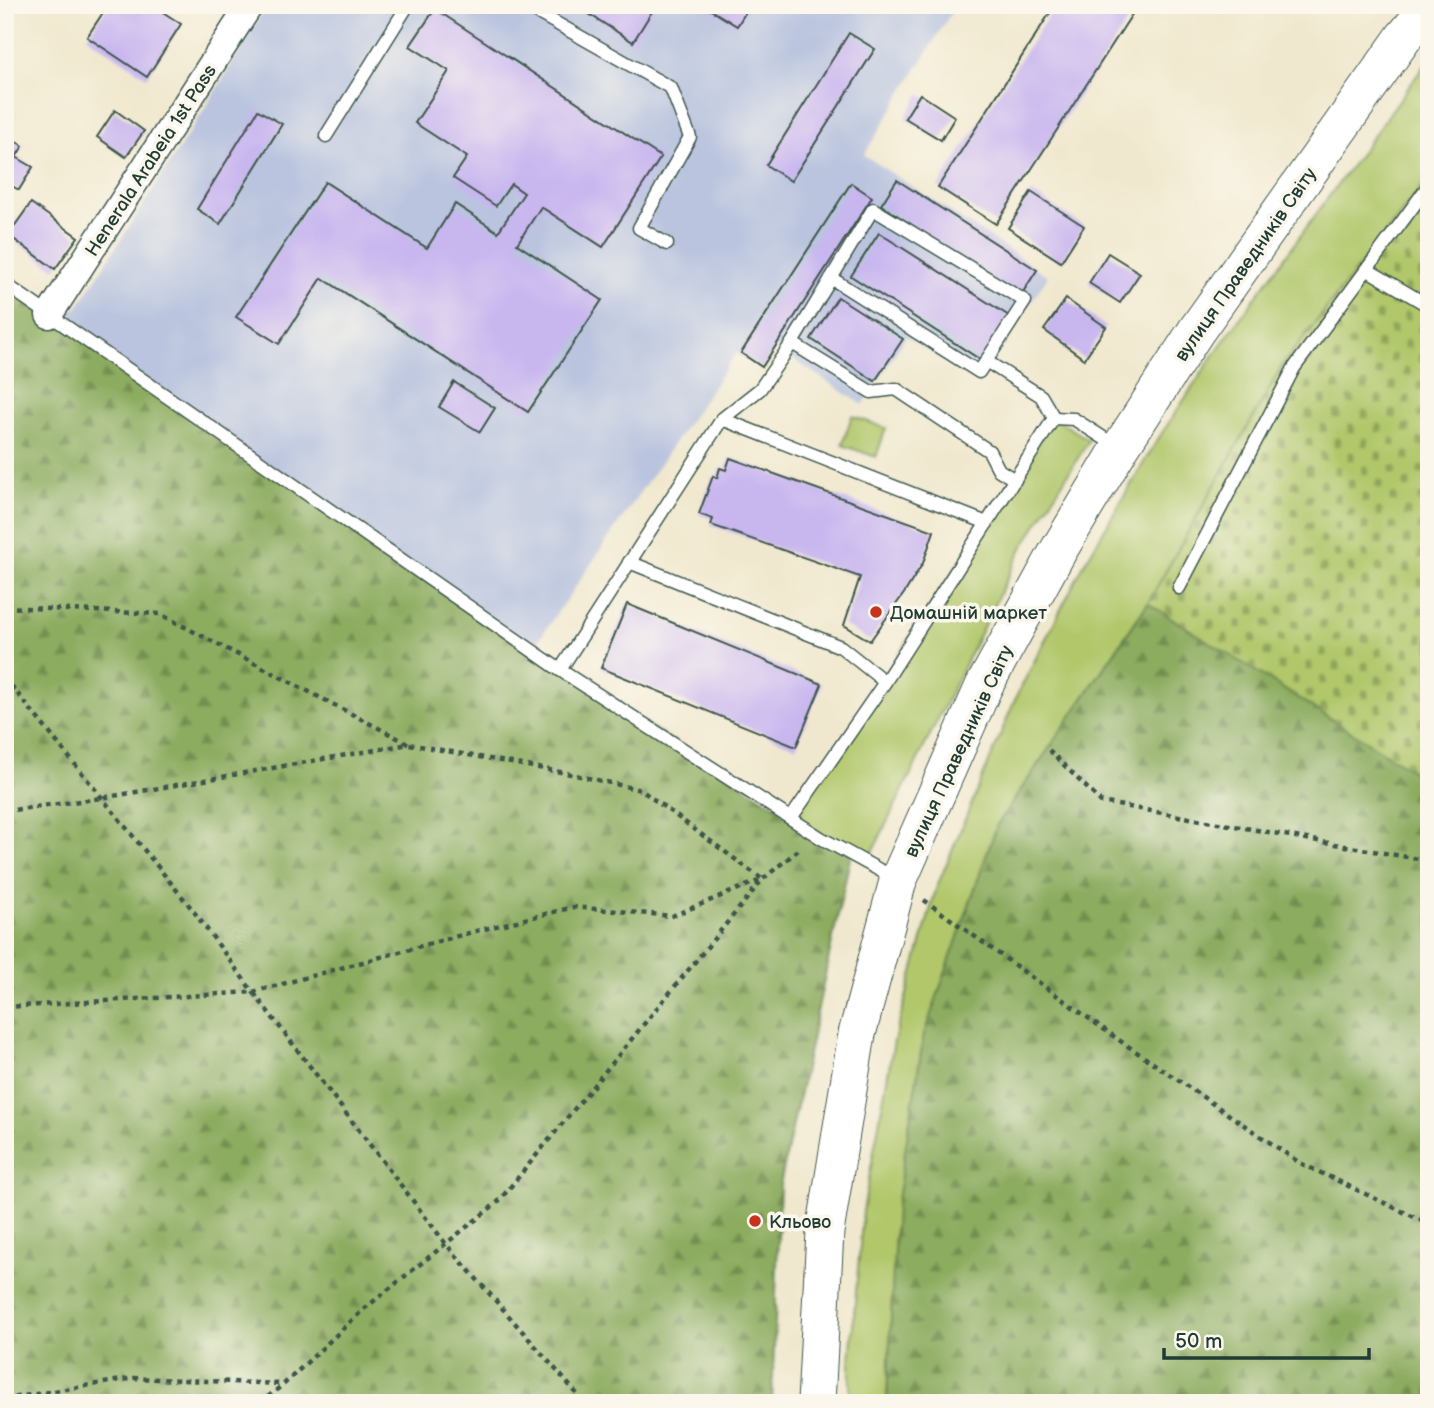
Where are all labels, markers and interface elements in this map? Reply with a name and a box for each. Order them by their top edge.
street label: Henerala Arabeia 1st Pass [81,61,222,261]
street label: вулиця Праведників Світу [1170,163,1322,366]
place label: Домашній маркет [890,602,1047,625]
marker: Домашній маркет [868,604,884,620]
street label: вулиця Праведників Світу [900,642,1019,861]
place label: Кльово [769,1211,831,1234]
marker: Кльово [747,1213,763,1229]
scale bar [1164,1317,1369,1361]
text: 50 m [1175,1329,1222,1354]

